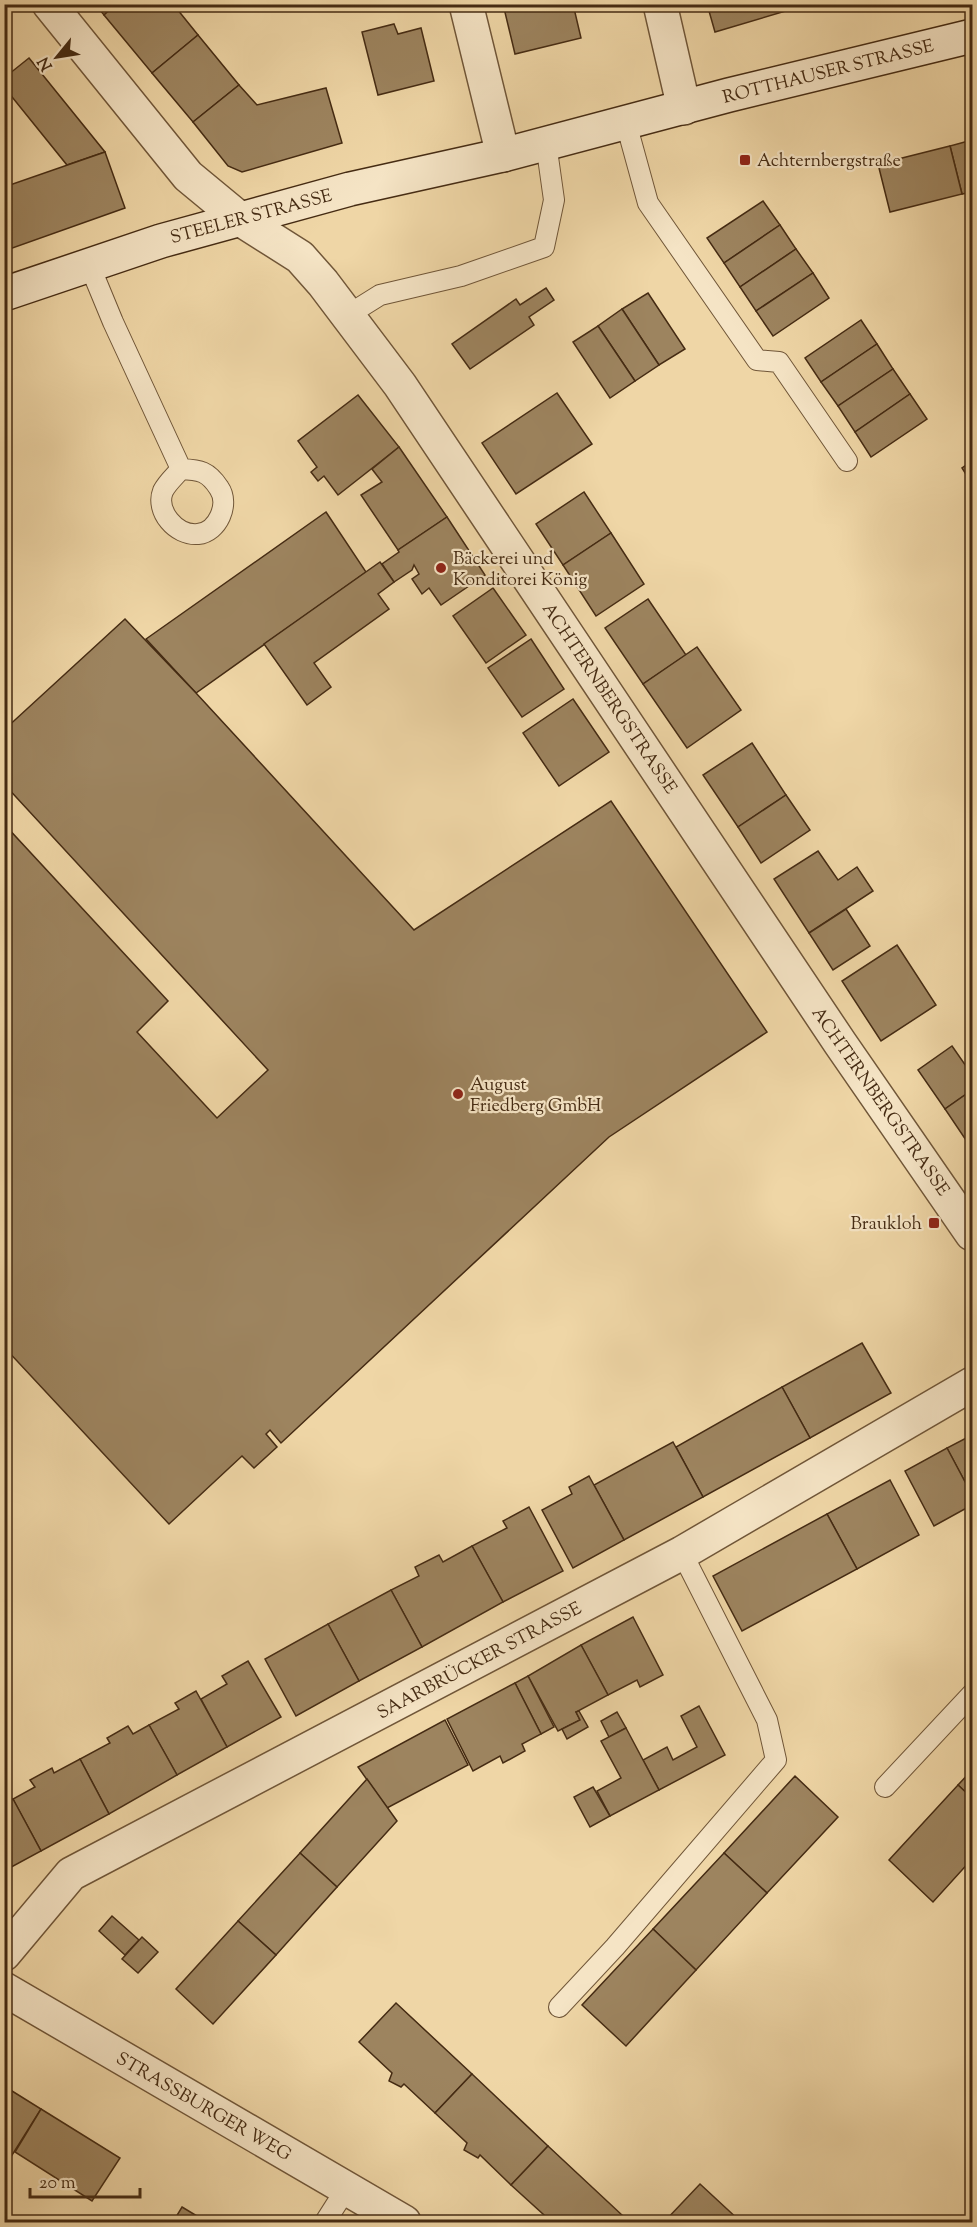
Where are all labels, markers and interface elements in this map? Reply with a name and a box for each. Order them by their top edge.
north arrow [27,27,87,87]
street label: ROTTHAUSER STRASSE [720,34,937,112]
text: N [33,52,59,75]
place label: Achternbergstraße [757,149,901,175]
marker: Achternbergstraße [738,153,752,167]
street label: STEELER STRASSE [168,184,335,252]
place label: Bäckerei und Konditorei König [453,547,588,594]
marker: Bäckerei und Konditorei König [434,561,448,575]
street label: ACHTERNBERGSTRASSE [534,598,682,800]
street label: ACHTERNBERGSTRASSE [804,1002,955,1202]
place label: August Friedberg GmbH [470,1073,601,1120]
marker: August Friedberg GmbH [451,1087,465,1101]
place label: Braukloh [851,1212,922,1238]
marker: Braukloh [927,1216,941,1230]
street label: SAARBRÜCKER STRASSE [373,1597,587,1727]
street label: STRASSBURGER WEG [111,2047,296,2169]
scale bar [30,2161,140,2199]
text: 20 m [39,2171,76,2197]

